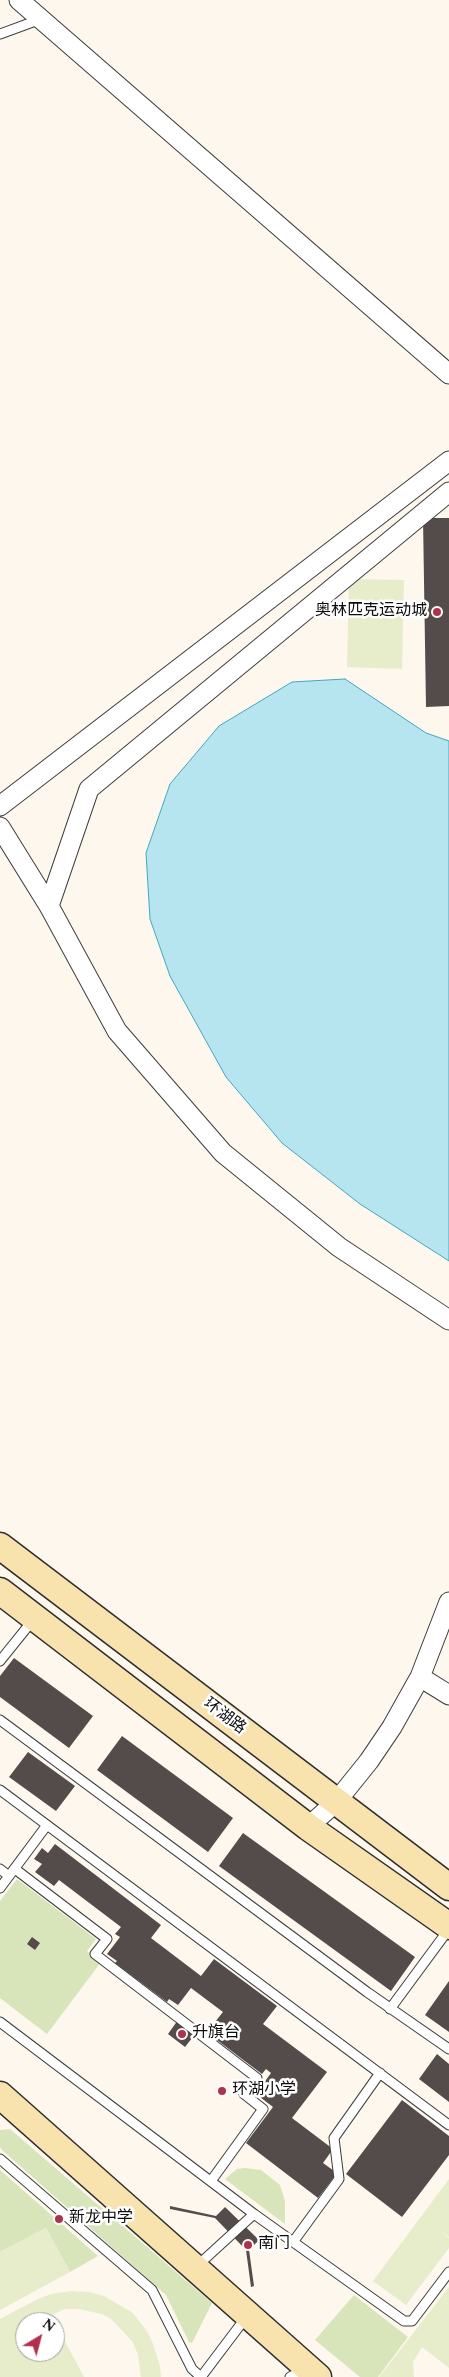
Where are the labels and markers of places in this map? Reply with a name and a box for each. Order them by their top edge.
place label: 奥林匹克运动城 [315,602,427,622]
marker: 奥林匹克运动城 [431,606,443,618]
place label: 升旗台 [192,2024,240,2044]
marker: 升旗台 [176,2028,188,2040]
place label: 环湖小学 [232,2081,296,2101]
marker: 环湖小学 [216,2085,228,2097]
place label: 新龙中学 [69,2209,133,2229]
marker: 新龙中学 [53,2213,65,2225]
place label: 南门 [258,2235,290,2255]
marker: 南门 [242,2239,254,2251]

